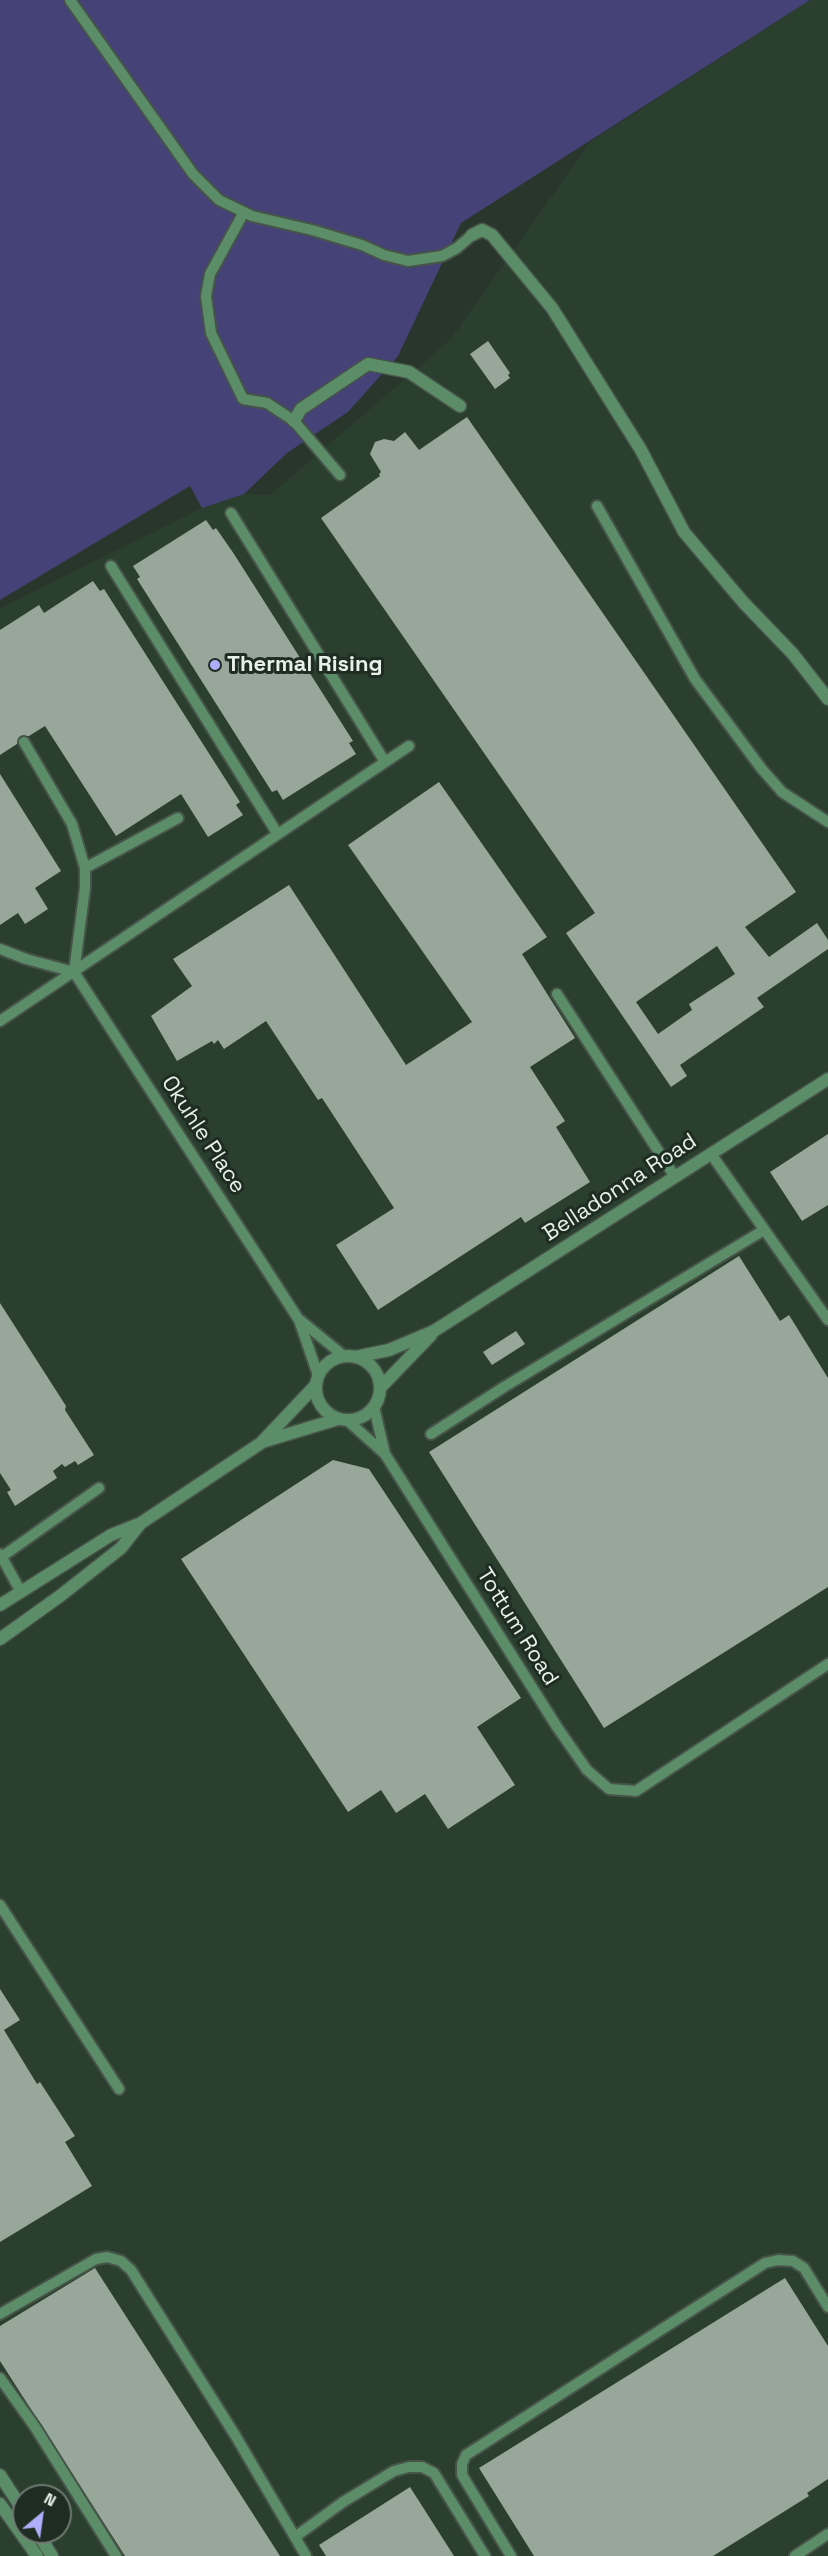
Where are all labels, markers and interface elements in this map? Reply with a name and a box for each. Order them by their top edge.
place label: Thermal Rising [227,652,383,678]
marker: Thermal Rising [208,658,222,672]
street label: Okuhle Place [155,1071,251,1199]
street label: Belladonna Road [538,1129,702,1247]
street label: Tottum Road [470,1563,564,1691]
north arrow [12,2484,72,2544]
text: N [40,2488,60,2511]

